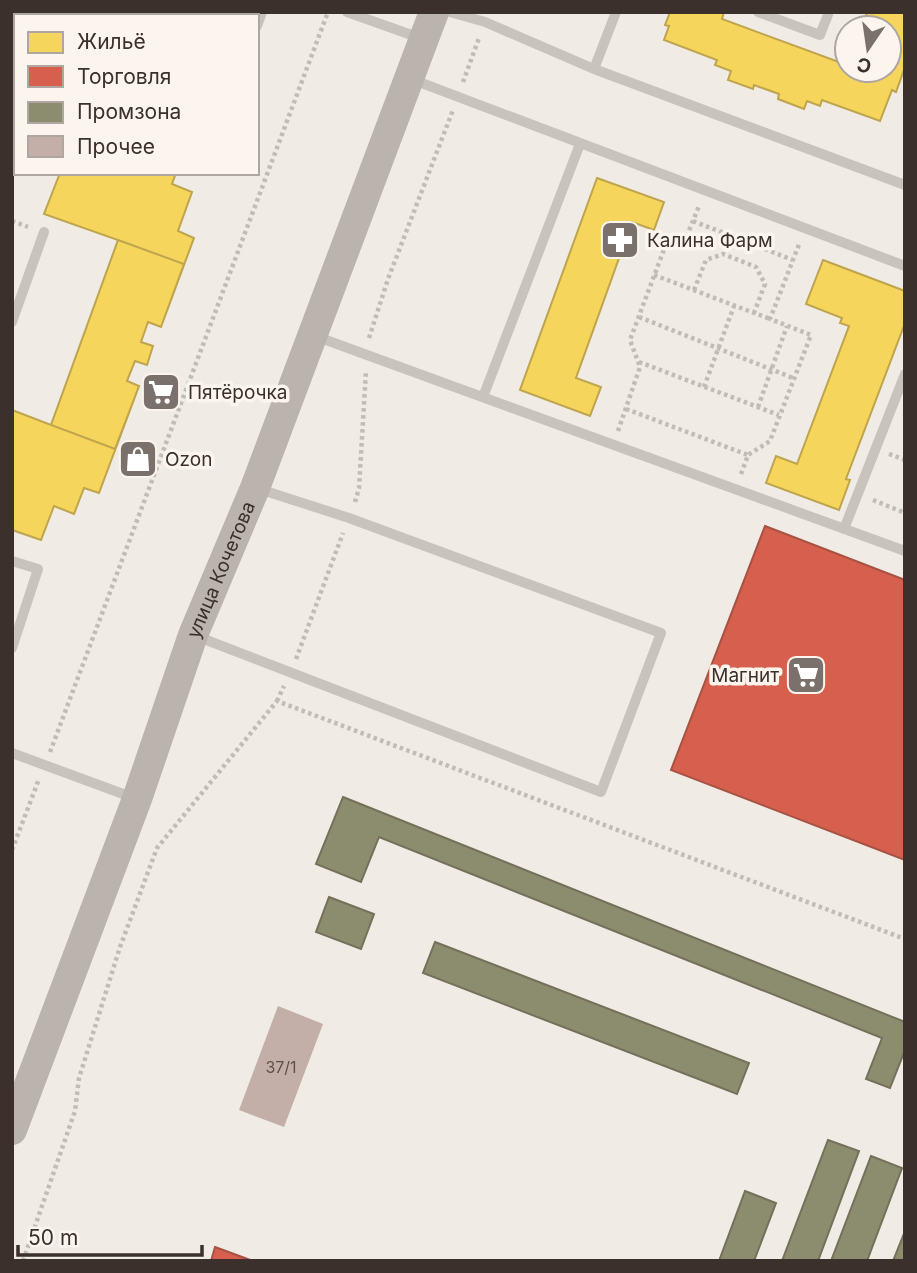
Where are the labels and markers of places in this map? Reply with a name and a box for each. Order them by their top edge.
pharmacy icon: Калина Фарм [599,219,641,261]
place label: Калина Фарм [647,229,773,252]
supermarket icon: Пятёрочка [140,371,182,413]
place label: Пятёрочка [188,381,287,404]
shop icon: Ozon [117,438,159,480]
place label: Ozon [165,448,212,471]
supermarket icon: Магнит [785,654,827,696]
place label: Магнит [711,664,779,687]

